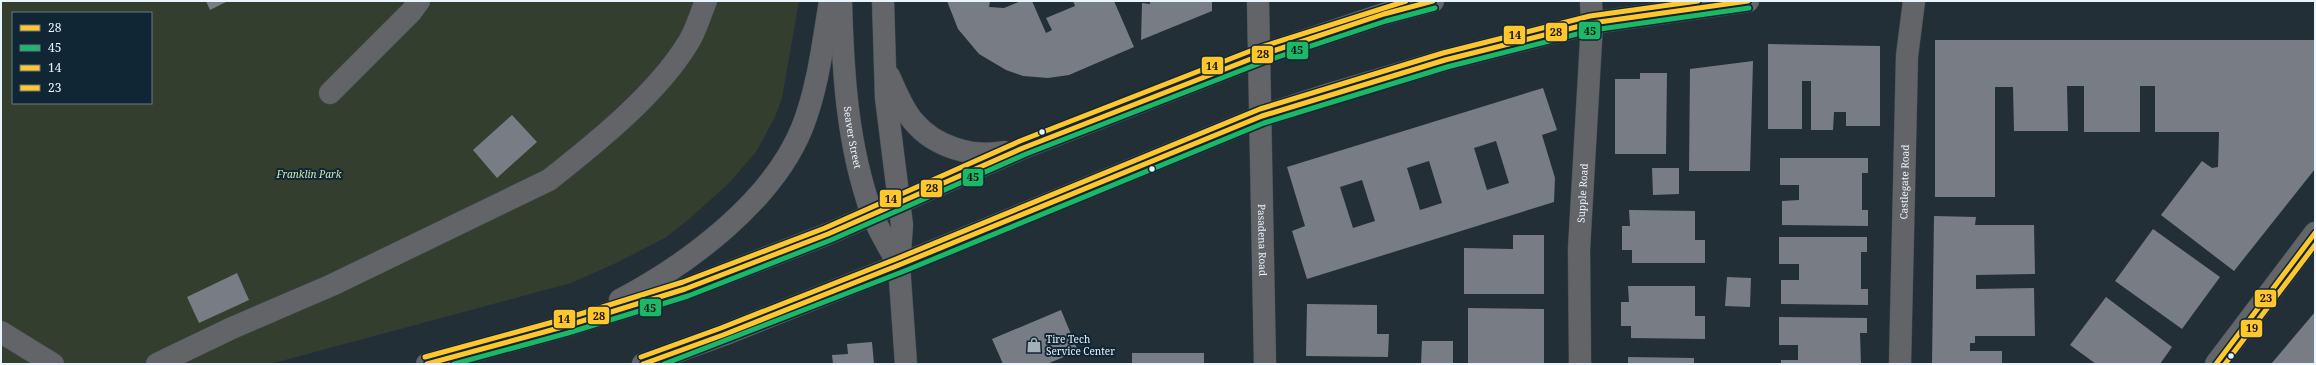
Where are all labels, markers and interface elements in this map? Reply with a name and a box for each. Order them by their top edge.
legend [12,12,152,104]
text: 28 [48,19,62,36]
line badge: 45 [1578,21,1601,40]
line badge: 28 [1545,22,1568,42]
text: 45 [1584,23,1596,38]
text: 28 [1550,24,1562,39]
line badge: 14 [1503,25,1526,45]
text: 14 [1509,27,1521,42]
text: 45 [48,39,61,56]
line badge: 45 [1286,41,1309,60]
text: 45 [1291,42,1303,57]
line badge: 28 [1251,45,1274,64]
text: 28 [1257,46,1269,61]
line badge: 14 [1201,56,1224,75]
text: 14 [1206,58,1218,73]
text: 14 [48,59,62,76]
text: 23 [48,79,62,96]
street label: Seaver Street [841,105,865,170]
unlabelled marker [1037,127,1047,137]
street label: Castlegate Road [1896,144,1912,220]
street label: Supple Road [1574,163,1591,223]
unlabelled marker [1147,164,1157,174]
park label: Franklin Park [276,167,342,181]
line badge: 45 [962,168,984,187]
text: 45 [967,169,979,184]
line badge: 28 [920,179,943,198]
text: 28 [926,180,938,195]
line badge: 14 [879,189,902,208]
text: 14 [885,191,897,206]
street label: Pasadena Road [1255,204,1270,276]
line badge: 23 [2254,289,2277,308]
text: 23 [2260,290,2272,305]
line badge: 45 [639,298,662,317]
text: 45 [644,300,656,315]
line badge: 28 [587,306,610,325]
text: 28 [593,308,605,323]
line badge: 14 [553,309,576,329]
text: 14 [558,311,570,326]
line badge: 19 [2240,319,2263,338]
text: 19 [2246,320,2258,335]
place label: Tire Tech Service Center [1046,332,1115,358]
shop icon: Tire Tech Service Center [1025,336,1043,354]
unlabelled marker [2226,351,2236,361]

